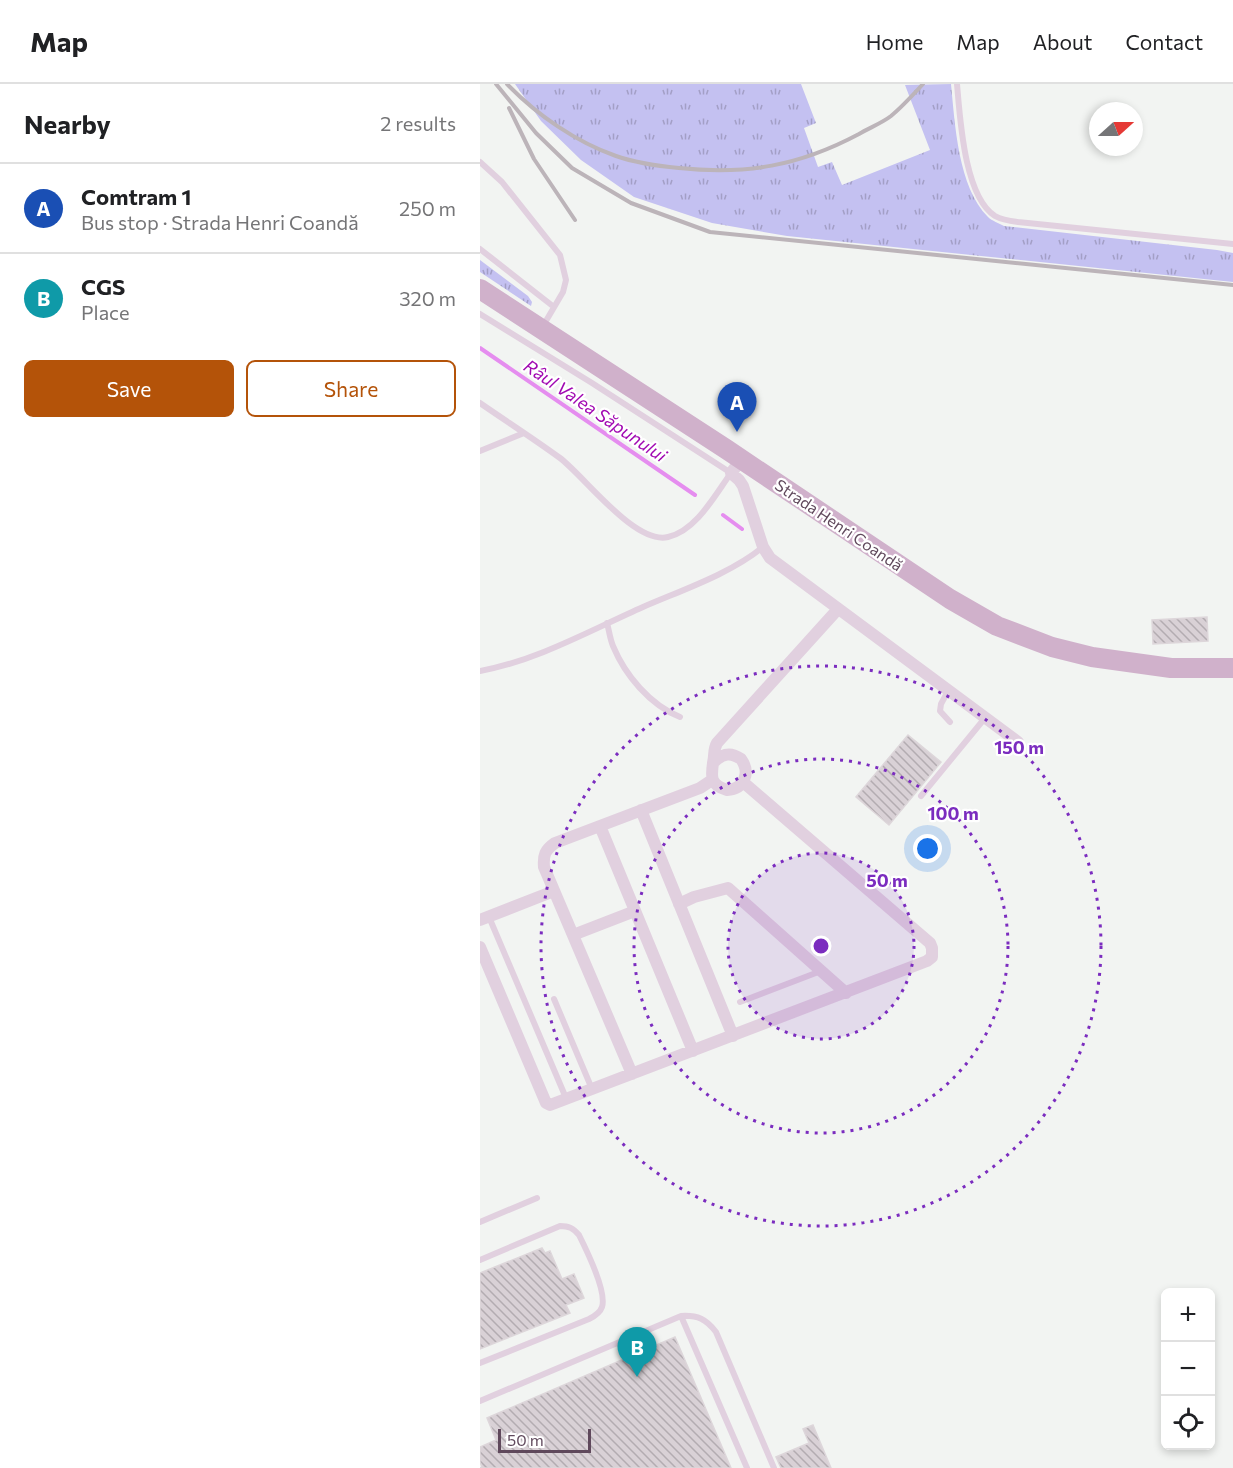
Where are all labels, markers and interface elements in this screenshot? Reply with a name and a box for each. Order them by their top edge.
text: Map [30,24,88,58]
text: Home [866,29,923,54]
text: Map [956,29,1000,54]
text: About [1033,29,1092,54]
text: Contact [1125,29,1203,54]
north arrow [1089,102,1143,156]
text: Nearby [24,108,111,139]
text: 2 results [380,111,456,135]
text: Comtram 1 [81,183,191,210]
text: A [36,196,51,220]
text: 250 m [399,196,456,220]
text: Bus stop · Strada Henri Coandă [81,210,359,234]
text: CGS [81,273,125,300]
text: B [37,286,50,310]
text: 320 m [399,286,456,310]
text: Place [81,300,130,324]
water label: Râul Valea Săpunului [520,354,672,467]
button: Save [24,360,234,417]
button: Share [246,360,456,417]
pin: A [718,382,756,432]
street label: Strada Henri Coandă [772,475,907,574]
text: 150 m [994,736,1044,758]
text: 100 m [927,802,979,824]
your location [913,834,942,863]
text: 50 m [866,869,908,891]
centre of rings [811,936,831,956]
map controls [1161,1288,1215,1450]
button: + [1161,1288,1215,1342]
pin: B [618,1328,656,1377]
button: − [1161,1342,1215,1396]
button: locate [1161,1396,1215,1450]
scale bar [498,1426,591,1454]
text: 50 m [507,1430,544,1449]

